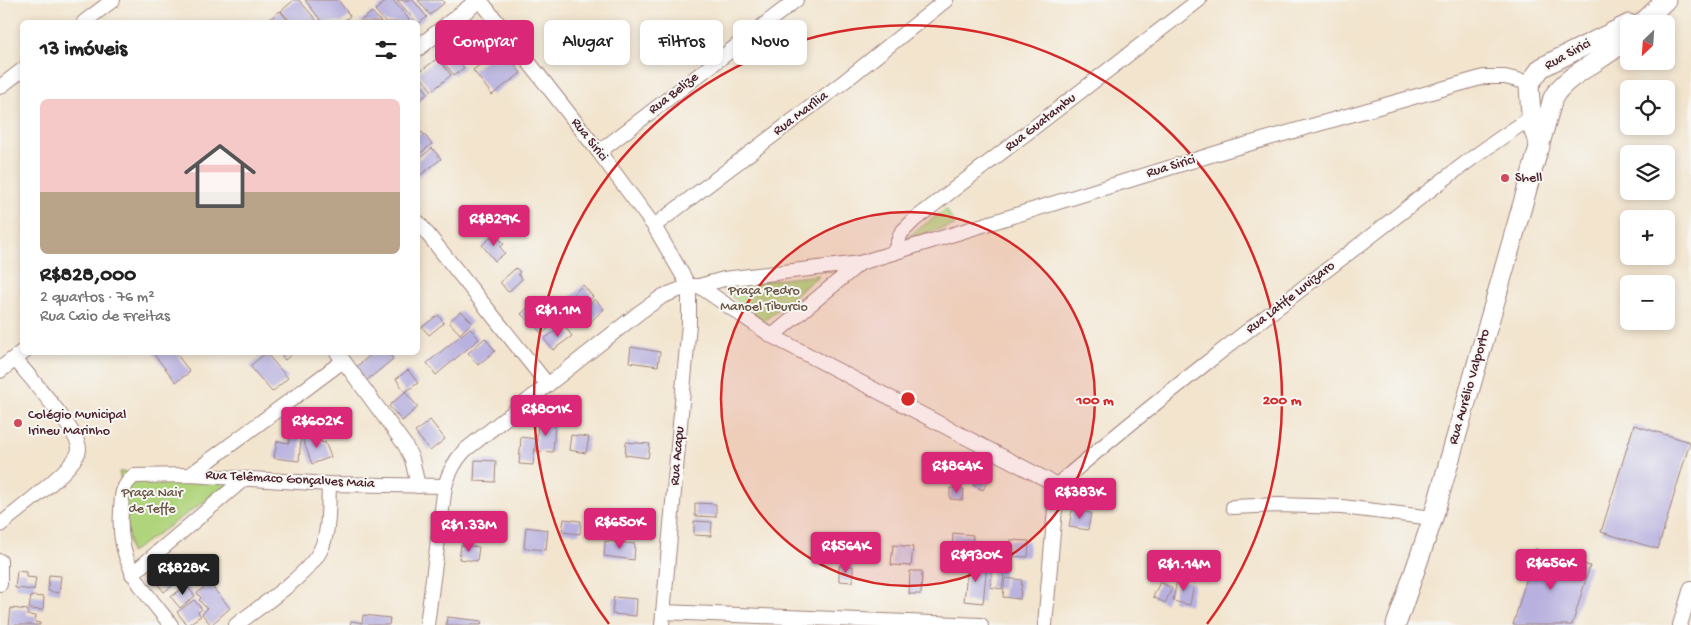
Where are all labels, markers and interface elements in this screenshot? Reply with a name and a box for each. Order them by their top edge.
north arrow [1620,15,1675,70]
map controls [1620,15,1675,330]
chip: Comprar [435,20,534,65]
chip: Alugar [544,20,630,65]
chip: Filtros [640,20,723,65]
chip: Novo [733,20,807,65]
street label: Rua Sirici [1542,35,1594,75]
icon: filters [372,36,400,64]
text: 13 imóveis [40,38,127,63]
street label: Rua Belize [646,69,703,119]
button: locate [1620,80,1675,135]
street label: Rua Marília [770,87,833,140]
street label: Rua Guatambu [1002,90,1080,156]
street label: Rua Sirici [567,115,611,165]
icon: home [175,131,265,221]
button: layers [1620,145,1675,200]
street label: Rua Sirici [1144,152,1198,182]
place label: Shell [1515,170,1542,187]
marker: Shell [1499,172,1511,184]
pin: R$829K [453,204,535,247]
button: + [1620,210,1675,265]
text: R$829K [469,211,519,230]
street label: Rua Latife Luvizaro [1243,258,1339,338]
text: R$828,000 [40,264,136,289]
button: − [1620,275,1675,330]
park label: Praça Pedro Manoel Tiburcio [720,283,808,316]
text: 2 quartos · 76 m² [40,289,155,308]
pin: R$1.1M [517,296,599,338]
text: R$1.1M [536,302,580,321]
text: Rua Caio de Freitas [40,308,170,327]
street label: Rua Aurélio Valporto [1445,327,1495,447]
centre of rings [899,390,917,408]
text: 100 m [1075,392,1114,410]
text: 200 m [1263,392,1302,410]
pin: R$801K [505,394,587,437]
text: R$801K [522,401,570,420]
pin: R$602K [276,406,358,449]
place label: Colégio Municipal Irineu Marinho [28,407,126,440]
text: R$602K [292,413,342,432]
marker: Colégio Municipal Irineu Marinho [12,417,24,429]
street label: Rua Acapu [667,425,689,486]
pin: R$864K [916,452,998,494]
text: R$864K [933,458,981,477]
street label: Rua Telêmaco Gonçalves Maia [205,467,376,493]
pin: R$383K [1039,478,1121,520]
text: R$383K [1055,484,1105,503]
park label: Praça Nair de Teffe [120,485,184,518]
pin: R$650K [579,508,661,550]
pin: R$1.33M [423,510,515,553]
text: R$650K [595,514,645,533]
text: R$1.33M [442,517,496,536]
pin: R$564K [805,532,887,574]
text: R$564K [822,538,870,557]
pin: R$930K [935,540,1017,583]
text: R$930K [951,547,1001,566]
pin: R$656K [1510,548,1592,591]
pin: R$1.14M [1138,550,1230,592]
pin: R$828K [142,554,224,596]
text: R$656K [1526,555,1576,574]
text: R$1.14M [1158,556,1210,575]
text: R$828K [158,560,208,579]

